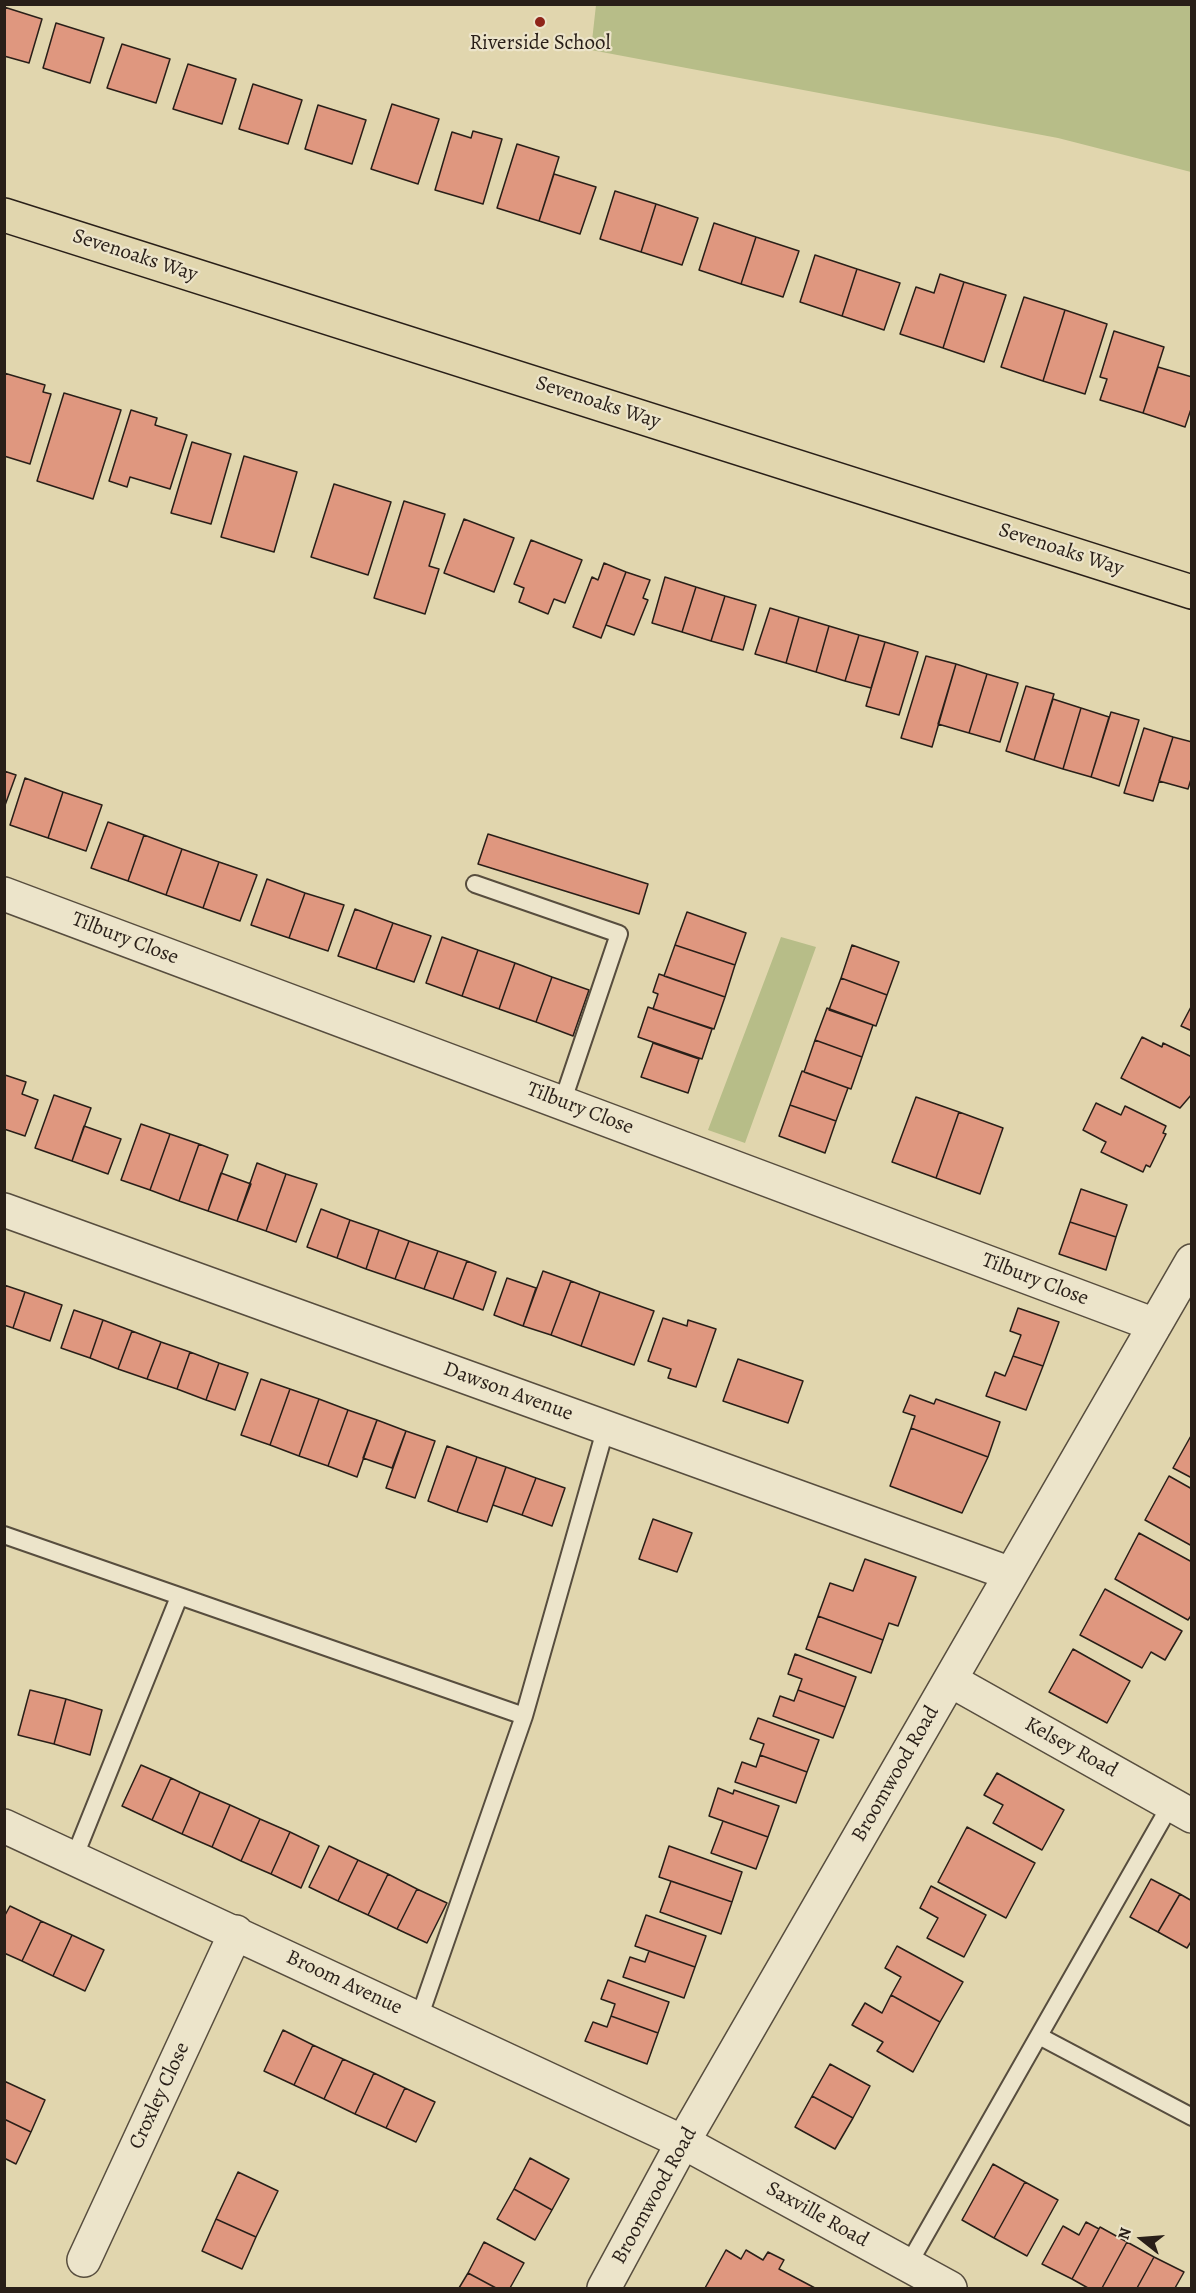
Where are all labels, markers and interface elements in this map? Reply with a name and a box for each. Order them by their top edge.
marker: Riverside School [533,15,547,29]
place label: Riverside School [469,31,611,57]
street label: Sevenoaks Way [69,224,201,288]
street label: Sevenoaks Way [532,371,664,435]
street label: Sevenoaks Way [995,518,1127,582]
street label: Tilbury Close [68,907,182,971]
street label: Tilbury Close [523,1077,637,1141]
street label: Tilbury Close [978,1248,1092,1312]
street label: Dawson Avenue [440,1357,576,1427]
street label: Broomwood Road [847,1702,945,1846]
street label: Kelsey Road [1020,1712,1122,1784]
street label: Broom Avenue [282,1945,406,2021]
street label: Croxley Close [124,2038,196,2154]
street label: Broomwood Road [607,2123,703,2269]
street label: Saxville Road [761,2177,873,2253]
north arrow [1112,2209,1172,2269]
text: N [1113,2225,1137,2243]

